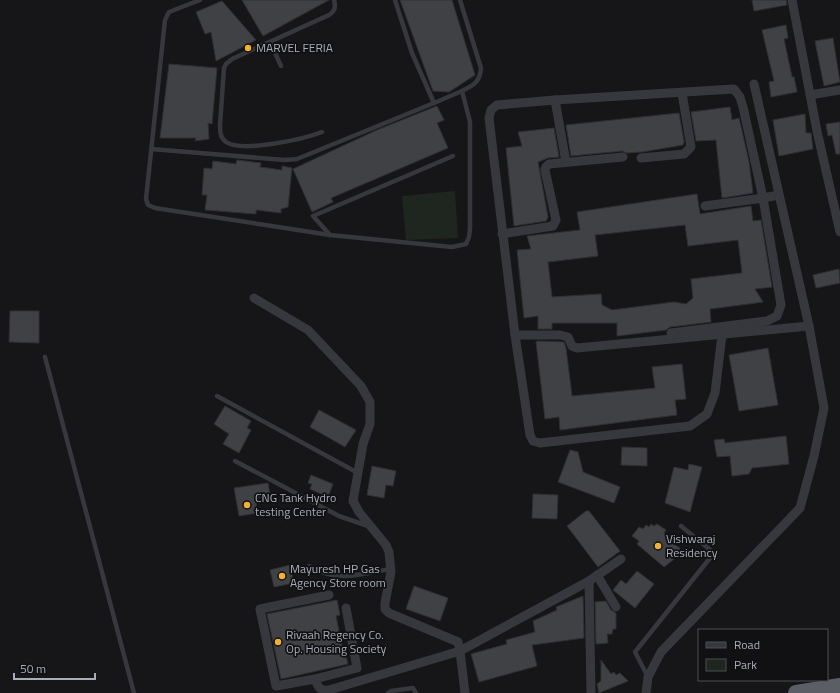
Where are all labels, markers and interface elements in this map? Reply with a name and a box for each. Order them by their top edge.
place label: MARVEL FERIA [256,38,333,57]
marker: MARVEL FERIA [243,43,253,53]
place label: CNG Tank Hydro testing Center [255,488,336,521]
marker: CNG Tank Hydro testing Center [242,500,252,510]
place label: Vishwaraj Residency [666,529,718,562]
marker: Vishwaraj Residency [653,541,663,551]
place label: Mayuresh HP Gas Agency Store room [290,559,386,592]
marker: Mayuresh HP Gas Agency Store room [277,571,287,581]
place label: Rivaah Regency Co. Op. Housing Society [286,625,387,658]
legend [698,629,828,681]
text: Road [734,635,760,654]
marker: Rivaah Regency Co. Op. Housing Society [273,637,283,647]
scale bar [14,655,95,681]
text: Park [734,655,757,674]
text: 50 m [20,659,46,678]

